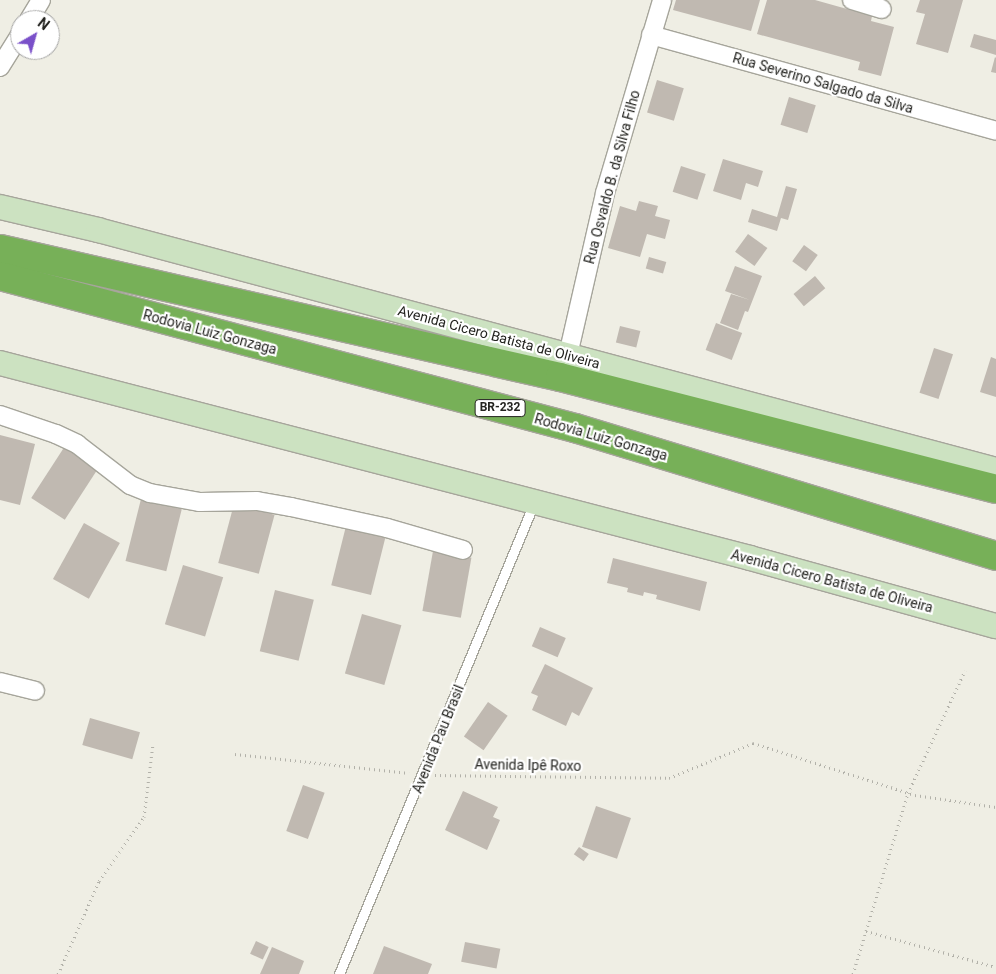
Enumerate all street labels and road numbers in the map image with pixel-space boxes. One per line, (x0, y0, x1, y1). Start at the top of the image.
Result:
street label: Rua Severino Salgado da Silva (731, 49, 915, 117)
street label: Rua Osvaldo B. da Silva Filho (581, 88, 643, 266)
street label: Avenida Cicero Batista de Oliveira (396, 302, 602, 372)
street label: Rodovia Luiz Gonzaga (141, 306, 279, 358)
road number: BR-232 (474, 398, 526, 418)
street label: Rodovia Luiz Gonzaga (532, 410, 670, 464)
street label: Avenida Cicero Batista de Oliveira (729, 546, 935, 616)
street label: Avenida Pau Brasil (409, 682, 467, 796)
street label: Avenida Ipê Roxo (474, 756, 582, 774)

